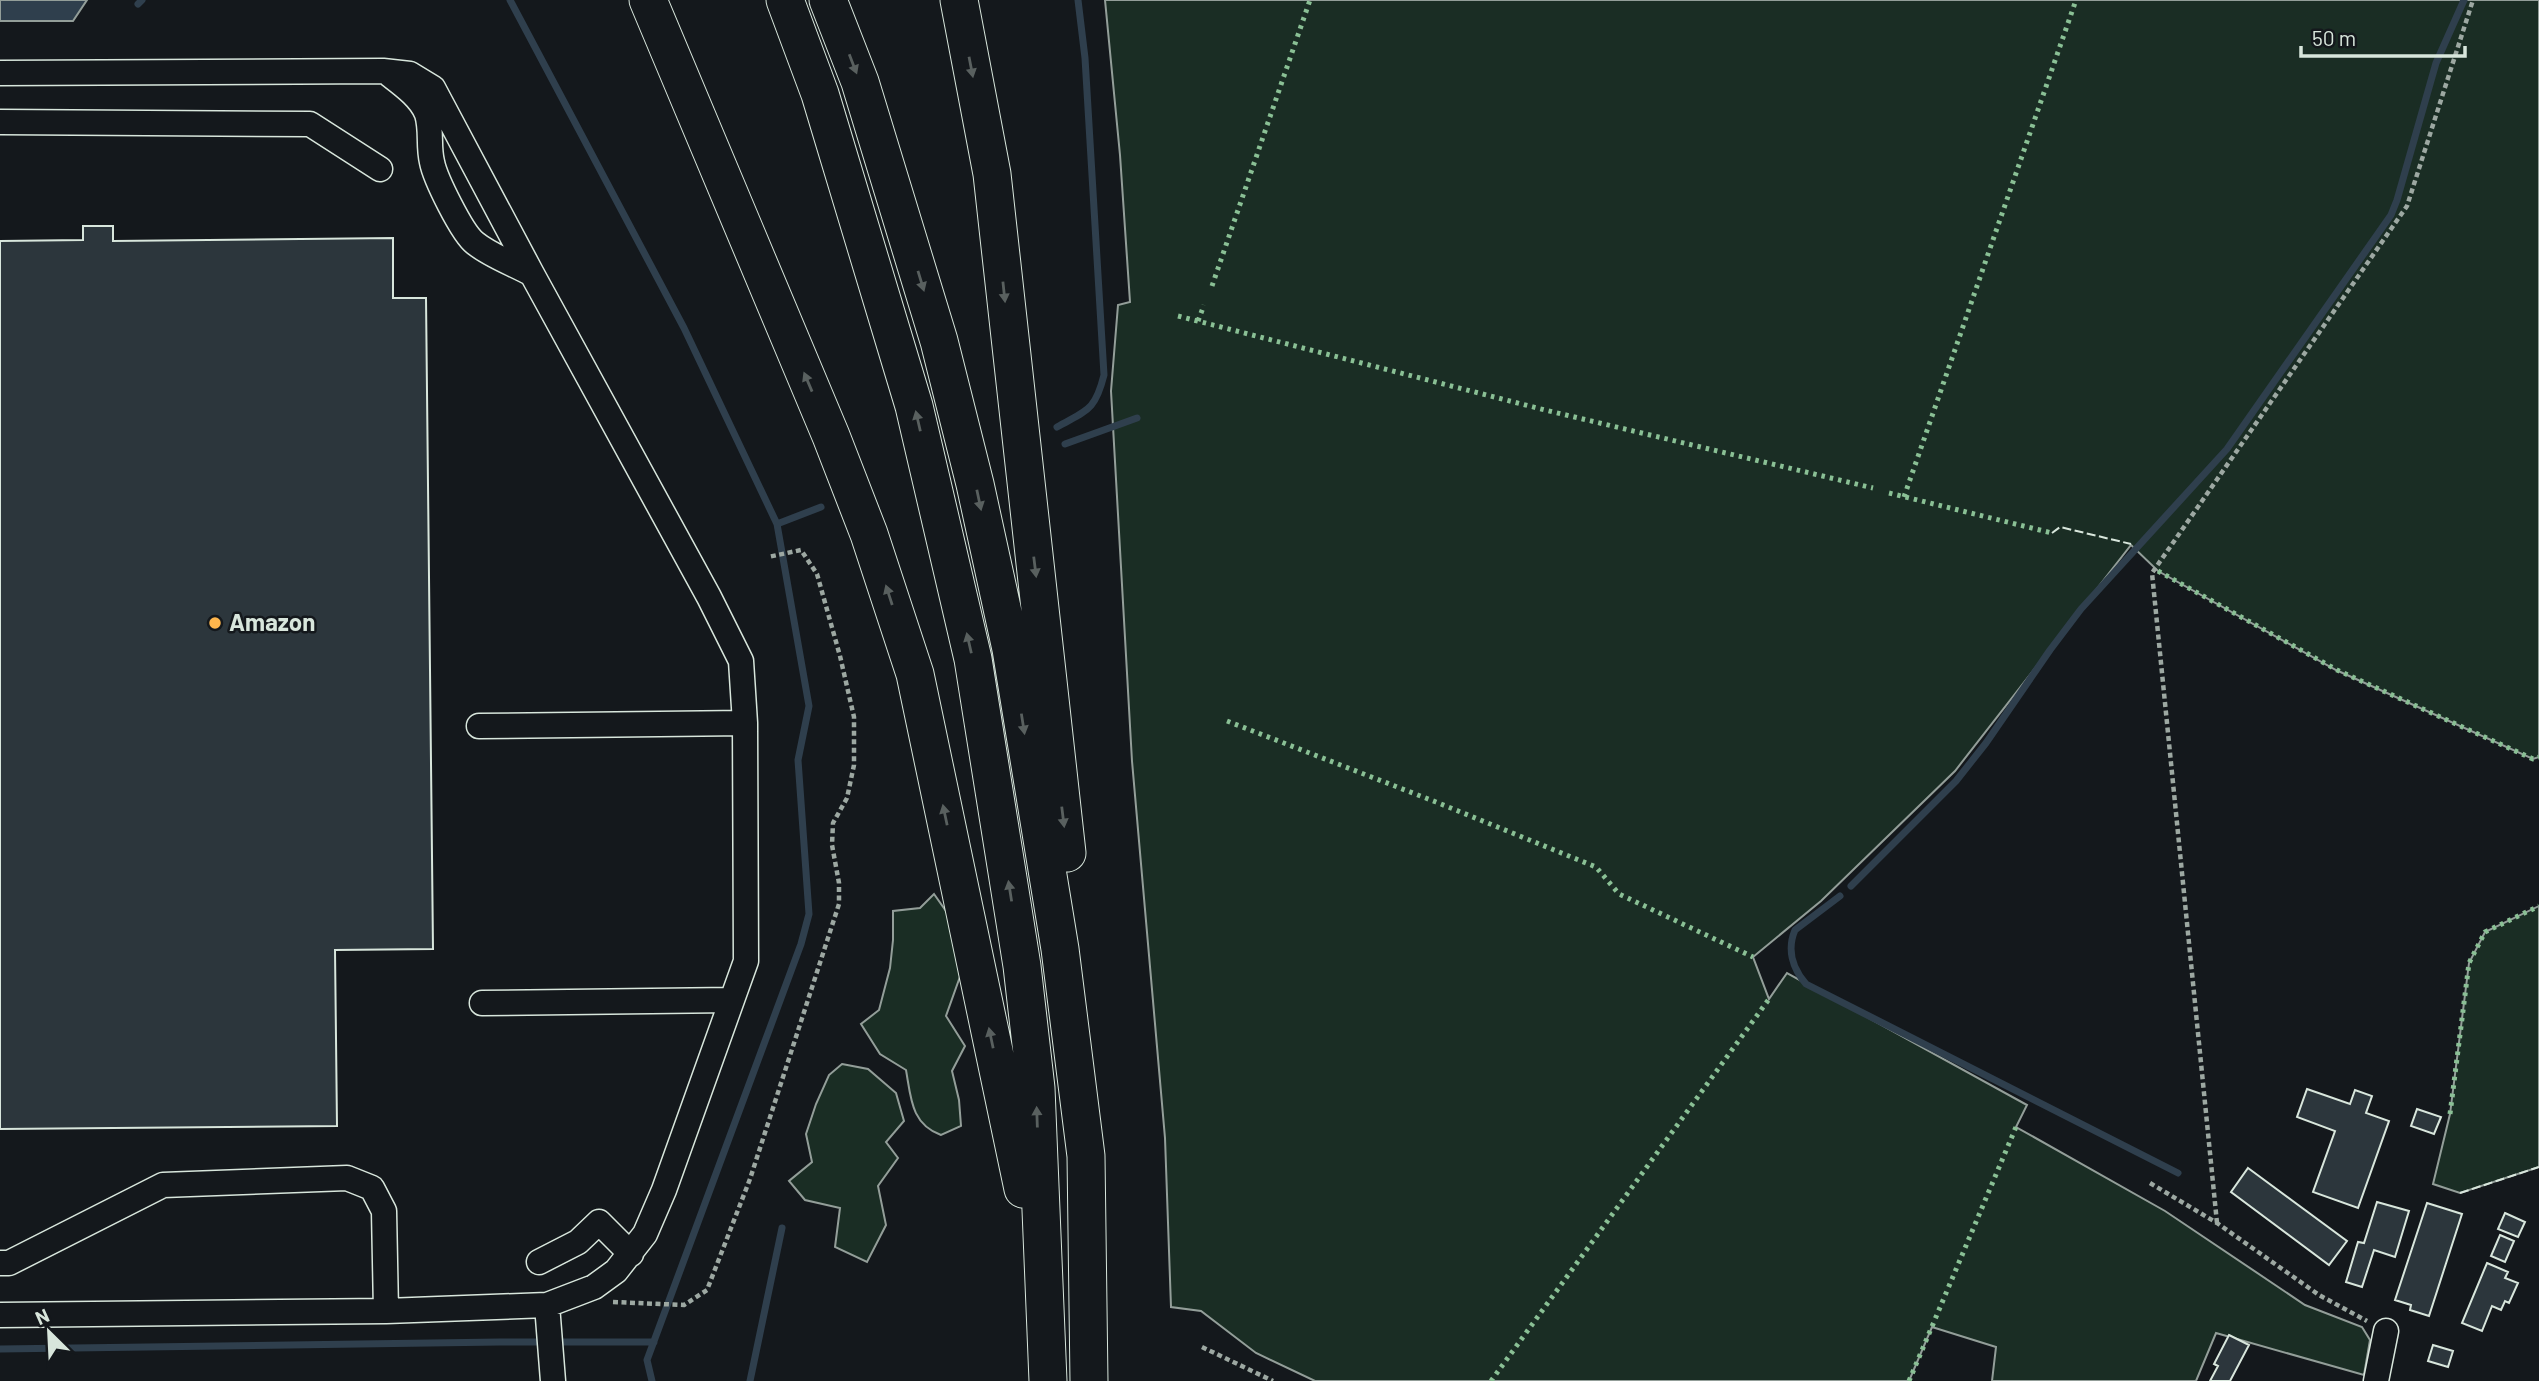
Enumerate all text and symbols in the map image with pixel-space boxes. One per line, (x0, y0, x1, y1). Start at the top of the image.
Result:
scale bar (2301, 14, 2466, 58)
text: 50 m (2312, 25, 2356, 50)
one-way arrow (847, 53, 858, 74)
one-way arrow (966, 56, 977, 78)
one-way arrow (916, 270, 926, 291)
one-way arrow (999, 281, 1010, 303)
one-way arrow (802, 372, 813, 393)
one-way arrow (912, 410, 923, 432)
one-way arrow (973, 489, 984, 511)
one-way arrow (1029, 556, 1040, 578)
one-way arrow (883, 584, 894, 605)
place label: Amazon (229, 607, 315, 636)
marker: Amazon (207, 615, 223, 631)
one-way arrow (964, 632, 975, 654)
one-way arrow (1018, 713, 1029, 735)
one-way arrow (939, 804, 950, 826)
one-way arrow (1058, 806, 1069, 828)
one-way arrow (1004, 880, 1015, 902)
one-way arrow (986, 1027, 997, 1049)
one-way arrow (1032, 1106, 1043, 1128)
north arrow (14, 1297, 84, 1367)
text: N (31, 1303, 52, 1329)

